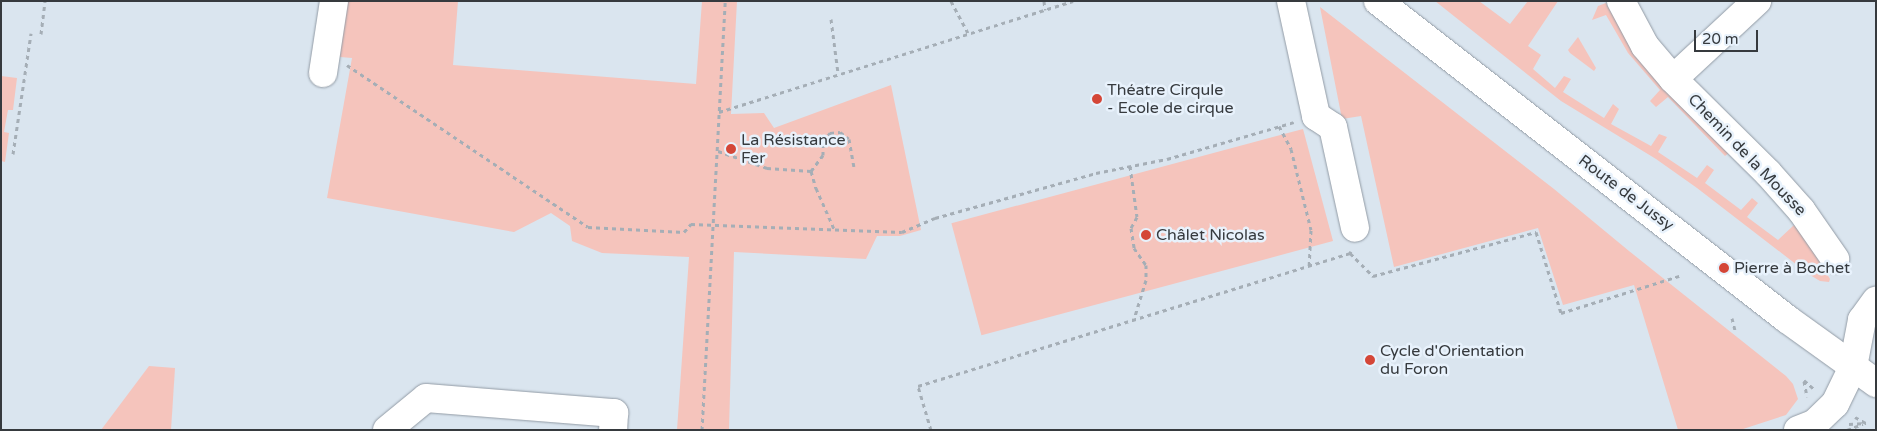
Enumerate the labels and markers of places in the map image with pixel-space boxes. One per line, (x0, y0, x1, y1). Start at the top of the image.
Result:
place label: Théatre Cirqule - Ecole de cirque (1107, 80, 1234, 118)
marker: Théatre Cirqule - Ecole de cirque (1091, 93, 1103, 105)
place label: La Résistance Fer (741, 130, 845, 168)
marker: La Résistance Fer (725, 143, 737, 155)
place label: Châlet Nicolas (1156, 225, 1265, 245)
marker: Châlet Nicolas (1140, 229, 1152, 241)
place label: Pierre à Bochet (1734, 258, 1850, 278)
marker: Pierre à Bochet (1718, 262, 1730, 274)
place label: Cycle d'Orientation du Foron (1380, 341, 1524, 379)
marker: Cycle d'Orientation du Foron (1364, 354, 1376, 366)

